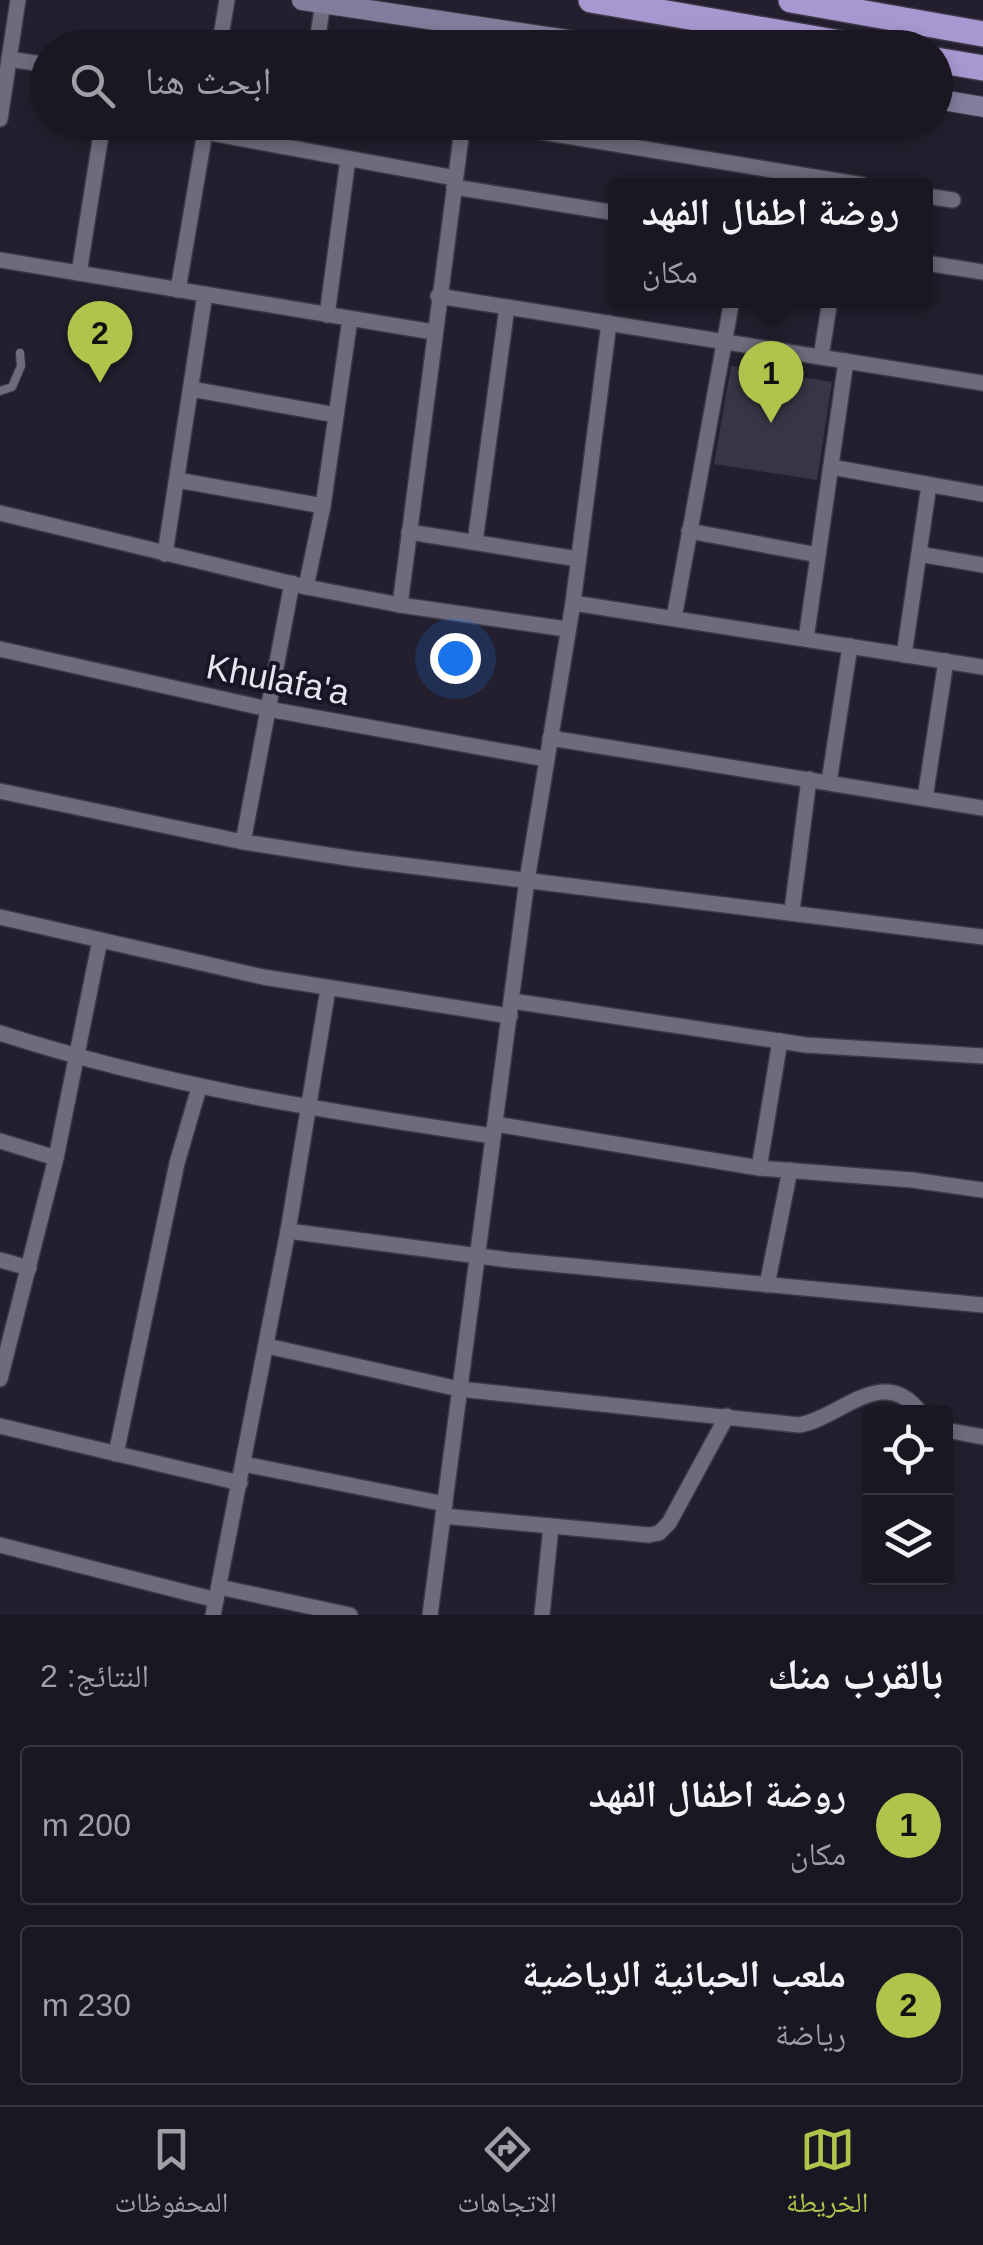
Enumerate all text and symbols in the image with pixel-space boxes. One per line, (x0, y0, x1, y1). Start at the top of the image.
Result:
search box (30, 30, 953, 140)
icon: search (65, 58, 120, 113)
text: ابحث هنا (145, 60, 271, 102)
popup (608, 178, 933, 308)
text: روضة اطفال الفهد (642, 191, 899, 233)
text: مكان (642, 254, 698, 290)
pin: 2 (68, 300, 132, 383)
pin: 1 (738, 340, 804, 423)
your location (430, 633, 481, 684)
street label: Khulafa'a (203, 646, 353, 712)
map controls (863, 1405, 953, 1585)
button: locate (863, 1405, 953, 1495)
button: layers (863, 1495, 953, 1585)
text: بالقرب منك (767, 1651, 943, 1698)
text: النتائج: 2 (40, 1658, 149, 1694)
text: روضة اطفال الفهد (589, 1773, 846, 1815)
text: 200 m (42, 1807, 131, 1843)
text: 1 (900, 1807, 917, 1843)
text: مكان (790, 1836, 846, 1872)
text: ملعب الحبانية الرياضية (522, 1953, 846, 1995)
text: 230 m (42, 1987, 131, 2023)
text: 2 (900, 1987, 917, 2023)
text: رياضة (775, 2016, 846, 2052)
tab: المحفوظات (115, 2122, 228, 2230)
tab: الاتجاهات (458, 2122, 557, 2230)
tab: الخريطة (786, 2122, 868, 2230)

